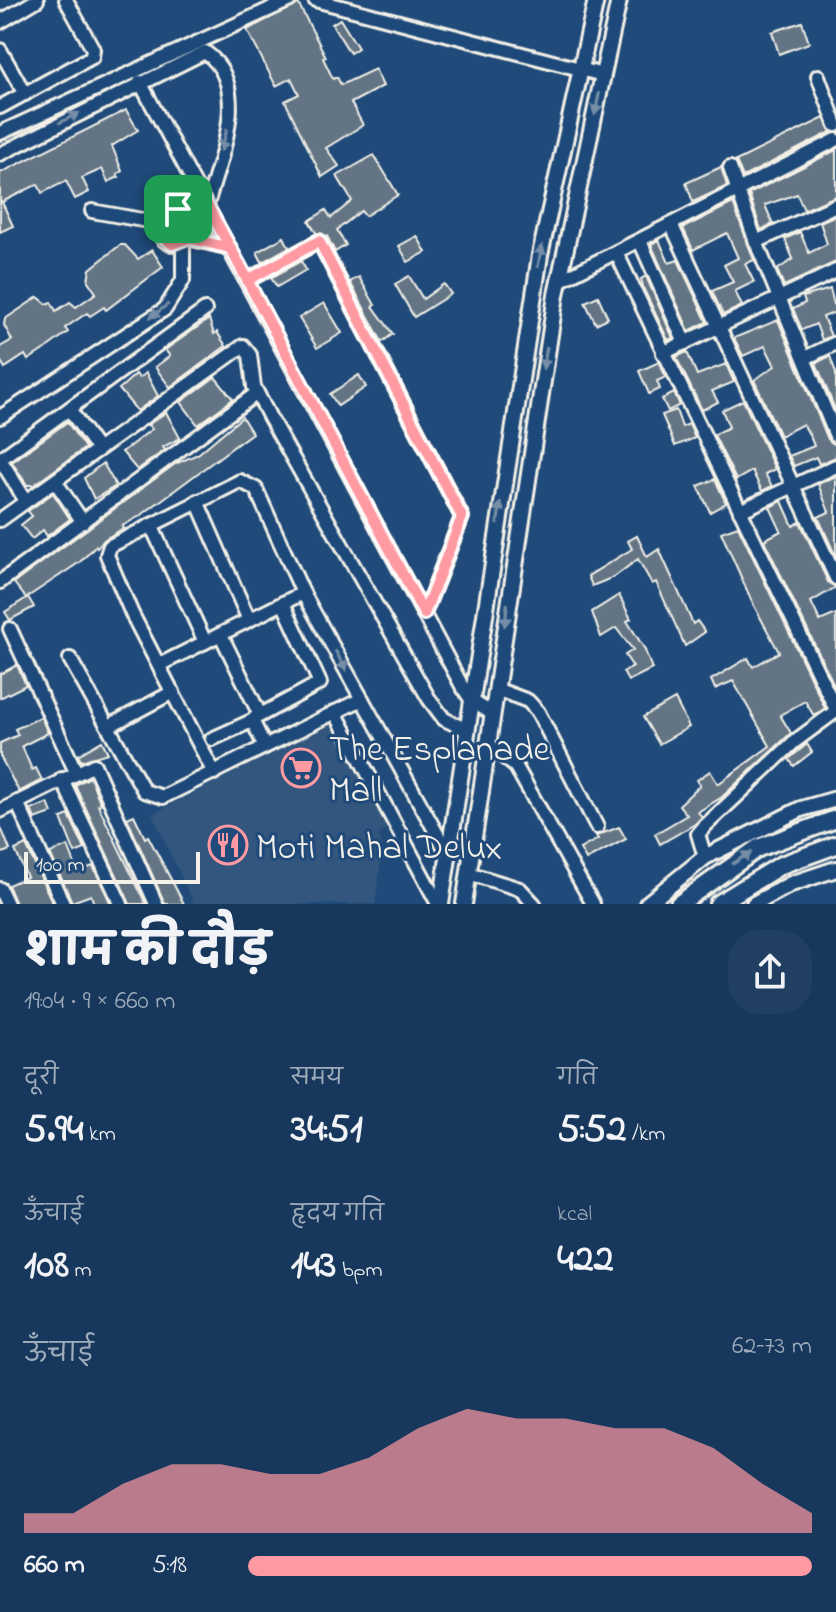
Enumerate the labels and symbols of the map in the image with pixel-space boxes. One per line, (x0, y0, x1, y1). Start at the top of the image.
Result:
one-way arrow (590, 91, 603, 116)
one-way arrow (58, 112, 81, 125)
one-way arrow (217, 128, 229, 153)
pin (144, 175, 212, 243)
one-way arrow (534, 243, 546, 268)
one-way arrow (149, 302, 169, 318)
one-way arrow (538, 346, 550, 371)
one-way arrow (493, 500, 506, 525)
one-way arrow (499, 603, 512, 628)
one-way arrow (334, 650, 348, 672)
place label: The Esplanade Mall (329, 725, 550, 819)
supermarket icon: The Esplanade Mall (280, 747, 322, 789)
place label: Moti Mahal Delux (256, 823, 502, 876)
restaurant icon: Moti Mahal Delux (207, 824, 249, 866)
scale bar (24, 848, 200, 884)
one-way arrow (731, 851, 753, 865)

